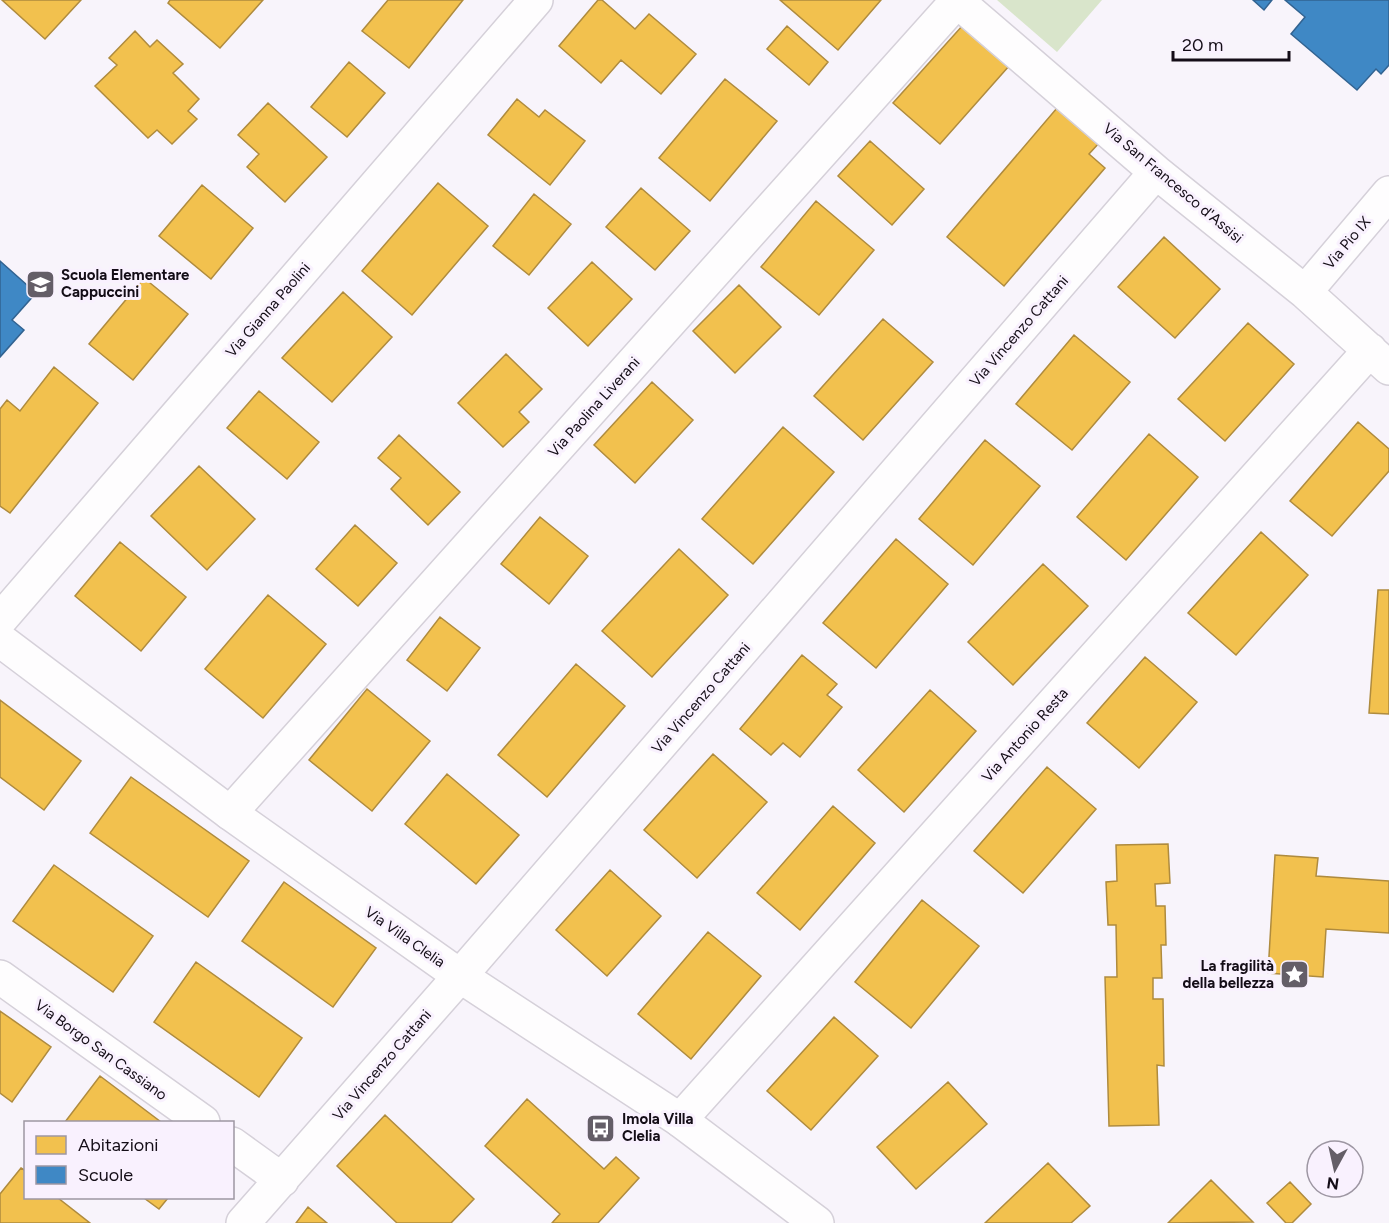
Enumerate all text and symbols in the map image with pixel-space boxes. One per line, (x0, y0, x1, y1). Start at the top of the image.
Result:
scale bar (1173, 24, 1288, 62)
text: 20 m (1182, 34, 1223, 56)
street label: Via San Francesco d'Assisi (1099, 119, 1247, 247)
street label: Via Pio IX (1320, 212, 1375, 273)
street label: Via Gianna Paolini (222, 259, 314, 361)
place label: Scuola Elementare Cappuccini (61, 266, 190, 301)
school or university icon: Scuola Elementare Cappuccini (24, 268, 56, 300)
street label: Via Vincenzo Cattani (966, 272, 1072, 390)
street label: Via Paolina Liverani (544, 353, 644, 461)
street label: Via Vincenzo Cattani (648, 639, 754, 757)
street label: Via Antonio Resta (978, 684, 1072, 786)
street label: Via Villa Clelia (361, 903, 449, 971)
place label: La fragilità della bellezza (1183, 957, 1274, 992)
place icon: La fragilità della bellezza (1279, 959, 1311, 991)
street label: Via Borgo San Cassiano (31, 996, 171, 1104)
street label: Via Vincenzo Cattani (329, 1006, 435, 1124)
place label: Imola Villa Clelia (622, 1110, 694, 1145)
bus stop icon: Imola Villa Clelia (585, 1112, 617, 1144)
legend (24, 1121, 234, 1199)
text: Abitazioni (78, 1134, 159, 1156)
north arrow (1305, 1139, 1365, 1199)
text: Scuole (78, 1164, 133, 1186)
text: N (1326, 1173, 1340, 1194)

